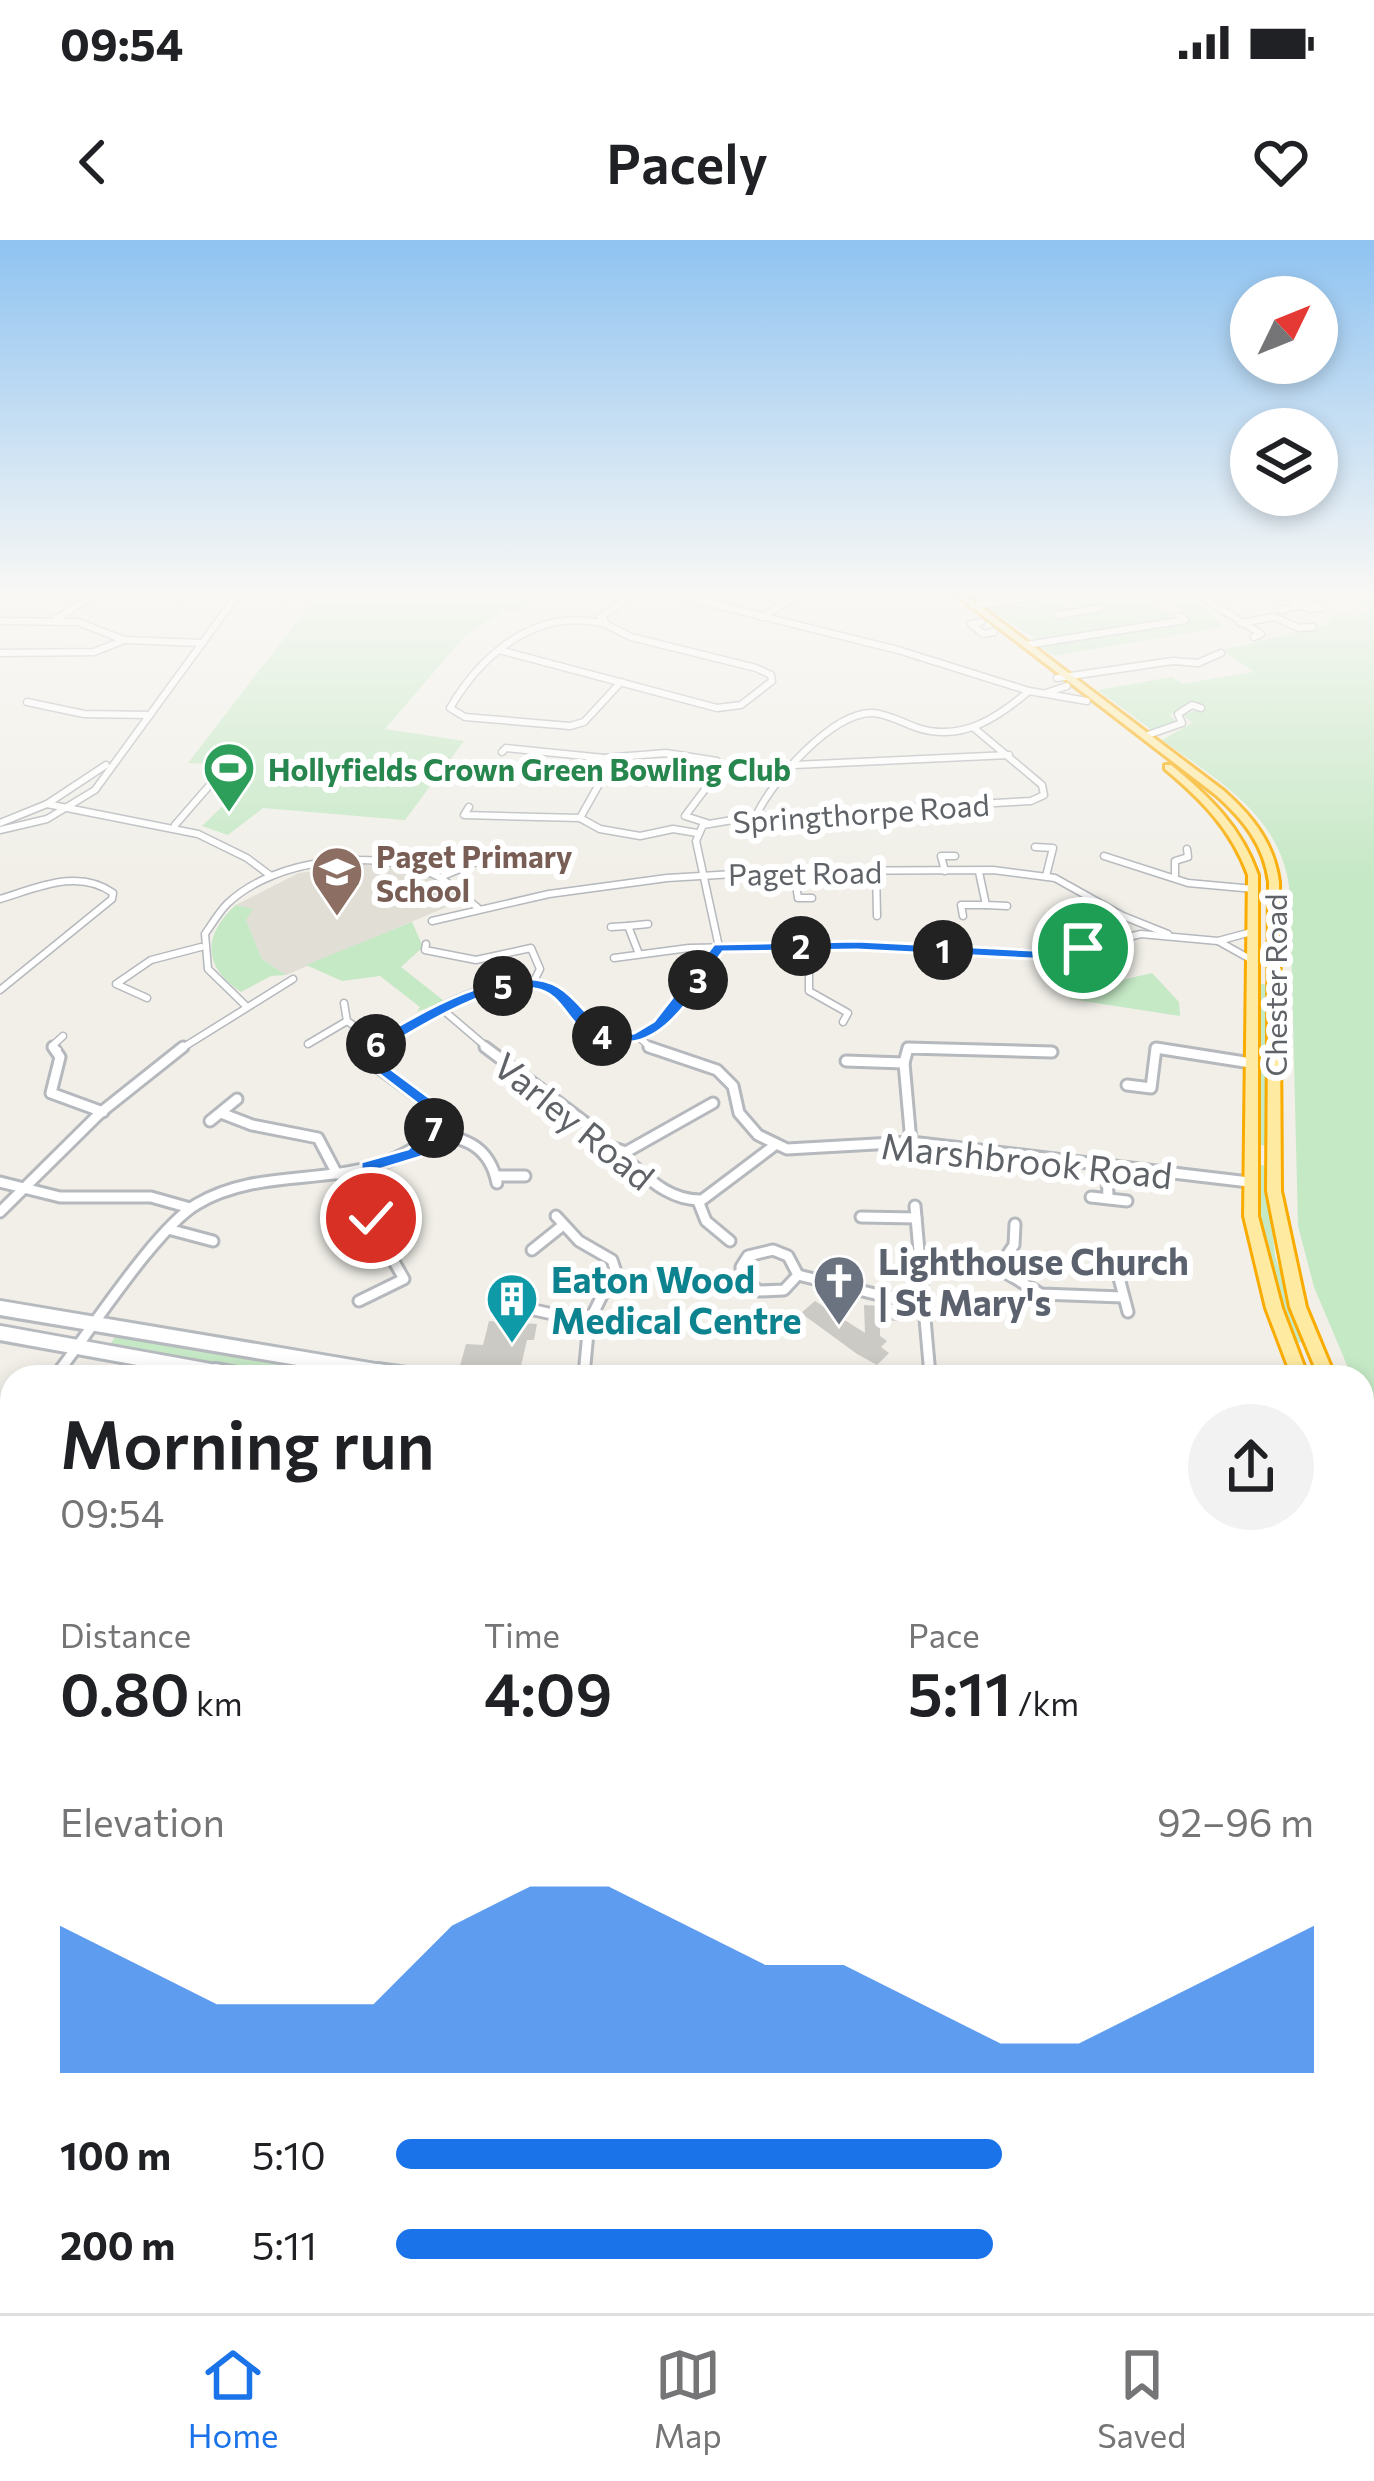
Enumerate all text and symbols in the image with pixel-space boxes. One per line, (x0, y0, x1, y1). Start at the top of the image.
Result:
text: 09:54 (60, 15, 183, 70)
icon: back (60, 129, 126, 195)
text: Pacely (606, 129, 768, 195)
icon: heart (1248, 129, 1314, 195)
north arrow (1230, 276, 1338, 384)
map controls (1230, 276, 1338, 516)
button: layers (1230, 408, 1338, 516)
sports icon: Hollyfields Crown Green Bowling Club (201, 740, 257, 814)
place label: Hollyfields Crown Green Bowling Club (268, 750, 791, 787)
street label: Springthorpe Road (731, 785, 991, 839)
place label: Paget Primary School (376, 837, 573, 908)
school or university icon: Paget Primary School (309, 844, 365, 918)
street label: Paget Road (728, 852, 882, 892)
street label: Chester Road (1256, 894, 1293, 1076)
pin (1032, 897, 1134, 999)
icon: arrive (1050, 915, 1116, 981)
pin: 2 (771, 916, 831, 976)
pin: 1 (913, 920, 973, 980)
text: 2 (792, 925, 810, 966)
text: 1 (936, 929, 950, 970)
pin: 3 (668, 950, 728, 1010)
pin: 5 (473, 956, 533, 1016)
text: 3 (688, 959, 708, 1000)
text: 5 (493, 965, 513, 1006)
pin: 4 (572, 1006, 632, 1066)
pin: 6 (346, 1014, 406, 1074)
text: 4 (592, 1015, 612, 1056)
text: 6 (366, 1023, 386, 1064)
street label: Varley Road (486, 1042, 664, 1198)
pin: 7 (404, 1098, 464, 1158)
text: 7 (425, 1107, 443, 1148)
street label: Marshbrook Road (879, 1122, 1175, 1196)
pin (320, 1167, 422, 1269)
icon: check (338, 1185, 404, 1251)
place label: Lighthouse Church | St Mary's (878, 1238, 1189, 1323)
church icon: Lighthouse Church | St Mary's (811, 1253, 867, 1327)
place label: Eaton Wood Medical Centre (551, 1256, 802, 1341)
building icon: Eaton Wood Medical Centre (484, 1271, 540, 1345)
text: Morning run (60, 1402, 435, 1483)
button: share (1188, 1404, 1314, 1530)
text: 09:54 (60, 1488, 164, 1536)
text: Distance (60, 1614, 191, 1655)
text: Time (484, 1614, 560, 1655)
text: Pace (908, 1614, 980, 1655)
text: 0.80 (60, 1655, 190, 1728)
text: 4:09 (484, 1655, 612, 1728)
text: 5:11 (908, 1655, 1011, 1728)
text: km (190, 1682, 243, 1723)
text: /km (1011, 1682, 1079, 1723)
text: Elevation (60, 1797, 225, 1845)
text: 92–96 m (1157, 1797, 1314, 1845)
text: 100 m (60, 2130, 171, 2178)
text: 5:10 (252, 2130, 326, 2178)
text: 200 m (60, 2220, 175, 2268)
text: 5:11 (252, 2220, 317, 2268)
tab: Home (188, 2342, 278, 2455)
tab: Map (654, 2342, 722, 2455)
tab: Saved (1097, 2342, 1186, 2455)

